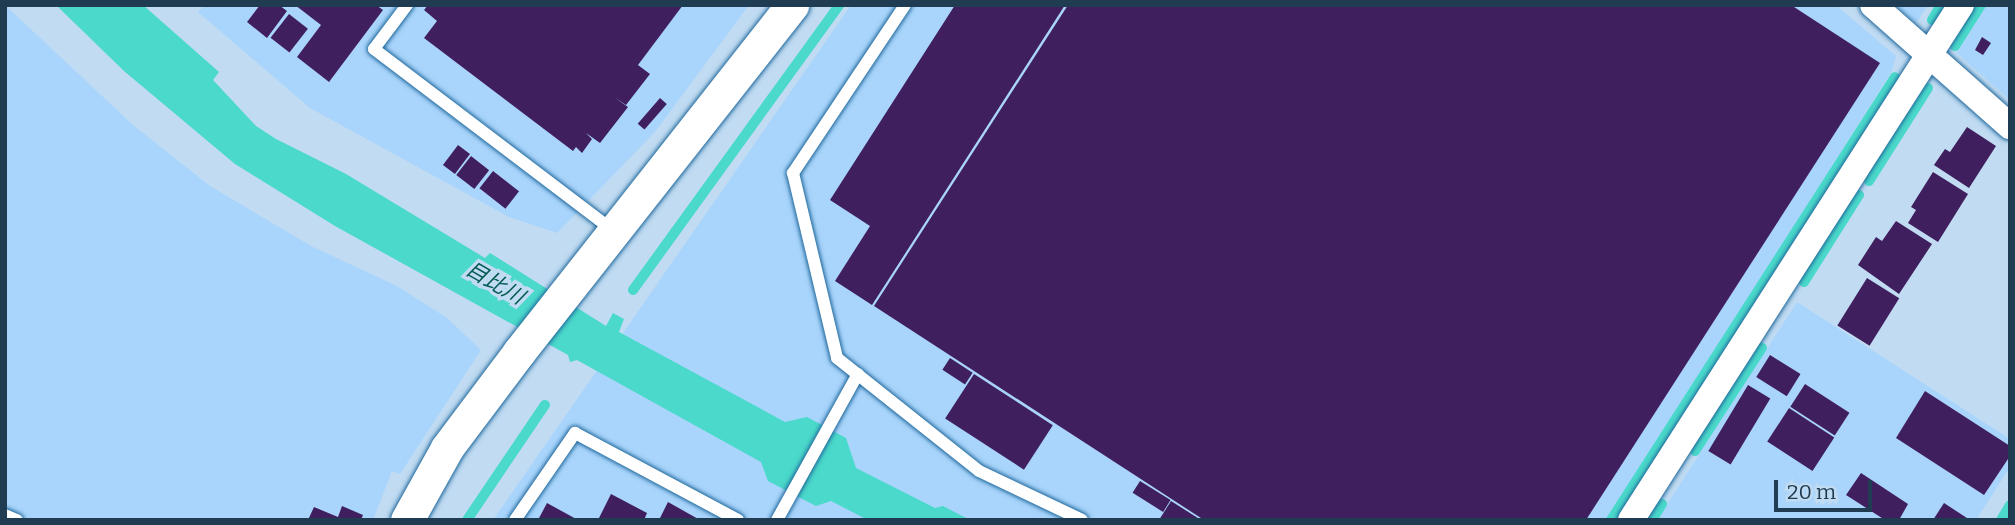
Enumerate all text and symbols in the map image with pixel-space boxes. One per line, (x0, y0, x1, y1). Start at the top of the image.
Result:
water label: 目比川 (461, 256, 529, 310)
scale bar (1777, 466, 1875, 510)
text: 20 m (1787, 479, 1836, 505)

